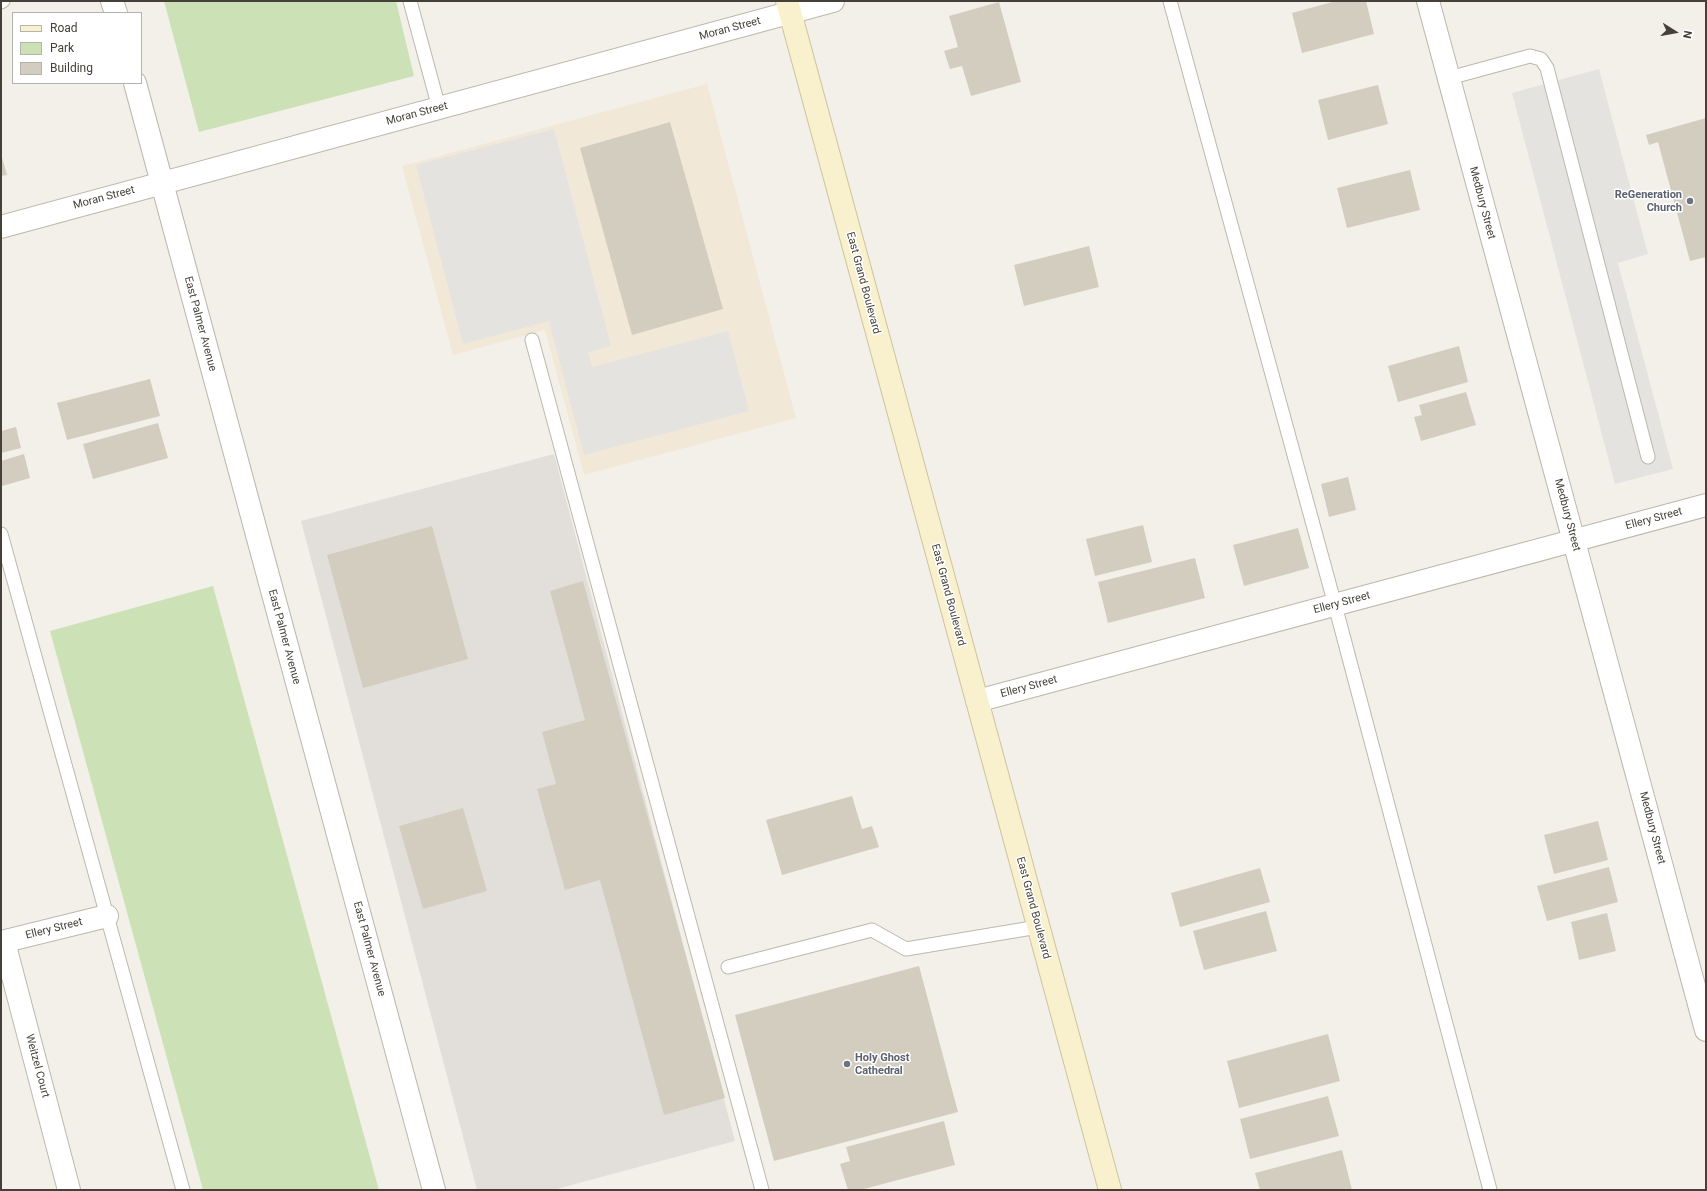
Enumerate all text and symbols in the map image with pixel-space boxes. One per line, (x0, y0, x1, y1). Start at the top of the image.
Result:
legend (12, 12, 142, 84)
north arrow (1655, 12, 1695, 52)
street label: Moran Street (698, 14, 762, 44)
text: Road (50, 21, 78, 35)
text: N (1680, 29, 1694, 39)
text: Park (50, 41, 74, 55)
text: Building (50, 61, 93, 75)
street label: Moran Street (385, 99, 449, 129)
street label: Medbury Street (1466, 165, 1498, 241)
street label: Moran Street (72, 183, 136, 213)
place label: ReGeneration Church (1615, 188, 1682, 214)
marker: ReGeneration Church (1685, 196, 1695, 206)
street label: East Grand Boulevard (843, 231, 883, 335)
street label: East Palmer Avenue (181, 275, 219, 373)
street label: Medbury Street (1551, 477, 1583, 553)
street label: Ellery Street (1624, 505, 1684, 533)
street label: East Grand Boulevard (928, 543, 968, 647)
street label: East Palmer Avenue (265, 588, 303, 686)
street label: Ellery Street (1312, 589, 1372, 617)
street label: Ellery Street (999, 673, 1059, 701)
street label: Medbury Street (1636, 790, 1668, 866)
street label: East Grand Boulevard (1013, 856, 1053, 960)
street label: East Palmer Avenue (350, 900, 388, 998)
street label: Ellery Street (24, 916, 84, 942)
street label: Weitzel Court (22, 1033, 52, 1099)
place label: Holy Ghost Cathedral (855, 1051, 909, 1077)
marker: Holy Ghost Cathedral (842, 1059, 852, 1069)

